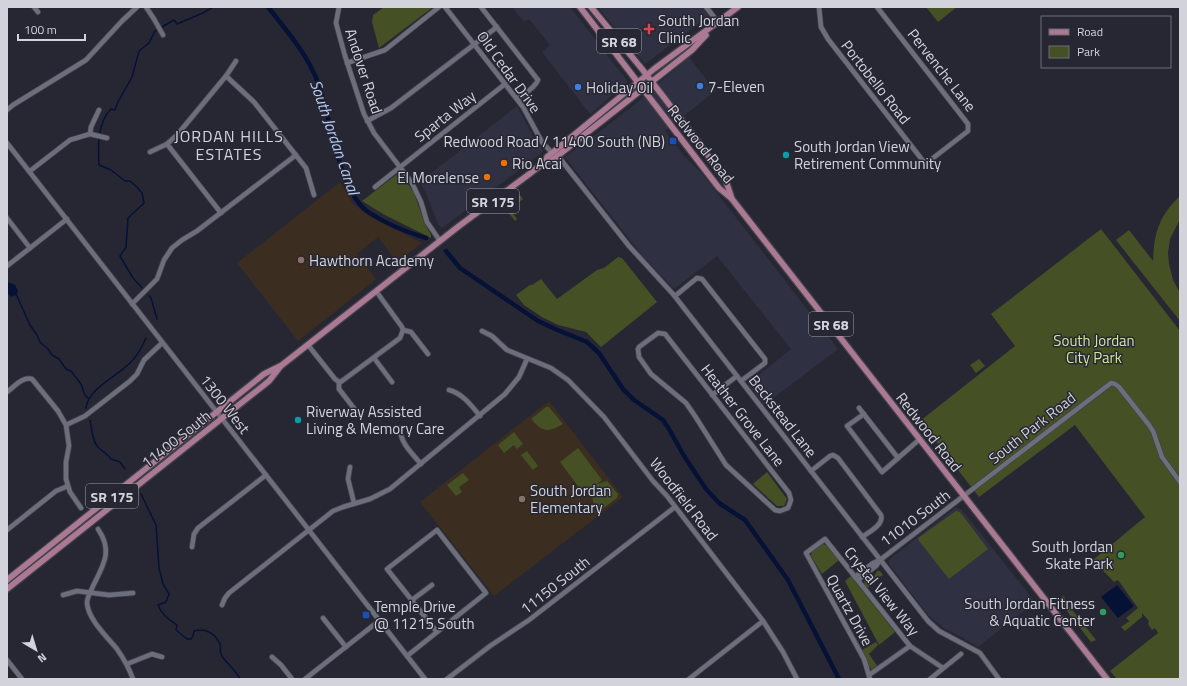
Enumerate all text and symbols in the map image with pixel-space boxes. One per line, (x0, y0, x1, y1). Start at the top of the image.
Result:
place label: South Jordan Clinic (658, 9, 739, 49)
scale bar (18, 16, 85, 42)
legend (1041, 16, 1171, 68)
text: 100 m (24, 20, 57, 39)
text: Road (1077, 22, 1103, 41)
marker: South Jordan Clinic (643, 23, 655, 35)
street label: Pervenche Lane (902, 23, 982, 117)
street label: Andover Road (339, 25, 389, 117)
street label: Old Cedar Drive (471, 26, 547, 118)
road number: SR 68 (597, 29, 641, 53)
street label: Portobello Road (836, 35, 916, 129)
text: Park (1077, 42, 1100, 61)
place label: 7-Eleven (708, 75, 765, 98)
water label: South Jordan Canal (304, 76, 366, 199)
place label: Holiday Oil (586, 76, 653, 99)
marker: 7-Eleven (695, 81, 705, 91)
marker: Holiday Oil (573, 82, 583, 92)
street label: Sparta Way (409, 85, 481, 147)
street label: Redwood Road (662, 100, 740, 188)
district label: JORDAN HILLS ESTATES (174, 124, 284, 166)
place label: Redwood Road / 11400 South (NB) (443, 130, 665, 153)
place label: South Jordan View Retirement Community (794, 135, 941, 175)
marker: Redwood Road / 11400 South (NB) (668, 136, 678, 146)
marker: South Jordan View Retirement Community (781, 150, 791, 160)
place label: Rio Acai (512, 152, 562, 175)
marker: Rio Acai (499, 158, 509, 168)
place label: El Morelense (397, 166, 479, 189)
marker: El Morelense (482, 172, 492, 182)
road number: SR 175 (467, 189, 519, 213)
place label: Hawthorn Academy (309, 249, 434, 272)
marker: Hawthorn Academy (296, 255, 306, 265)
road number: SR 68 (809, 312, 853, 336)
park label: South Jordan City Park (1053, 329, 1135, 369)
street label: Heather Grove Lane (695, 359, 791, 471)
street label: 1300 West (194, 369, 256, 439)
street label: Beckstead Lane (743, 370, 823, 462)
street label: Redwood Road (891, 387, 967, 477)
street label: South Park Road (984, 387, 1080, 469)
place label: Riverway Assisted Living & Memory Care (306, 400, 444, 440)
street label: 11400 South (136, 404, 216, 474)
marker: Riverway Assisted Living & Memory Care (293, 415, 303, 425)
street label: Woodfield Road (644, 453, 724, 545)
place label: South Jordan Elementary (530, 479, 611, 519)
road number: SR 175 (86, 484, 138, 508)
street label: 11010 South (875, 484, 955, 552)
marker: South Jordan Elementary (517, 494, 527, 504)
place label: South Jordan Skate Park (1032, 535, 1113, 575)
street label: Crystal View Way (839, 541, 925, 641)
street label: 11150 South (515, 550, 595, 620)
marker: South Jordan Skate Park (1116, 550, 1126, 560)
street label: Quartz Drive (821, 570, 879, 650)
place label: South Jordan Fitness & Aquatic Center (964, 592, 1095, 632)
place label: Temple Drive @ 11215 South (374, 595, 475, 635)
marker: South Jordan Fitness & Aquatic Center (1098, 607, 1108, 617)
marker: Temple Drive @ 11215 South (361, 610, 371, 620)
north arrow (16, 630, 56, 670)
text: N (34, 649, 50, 667)

